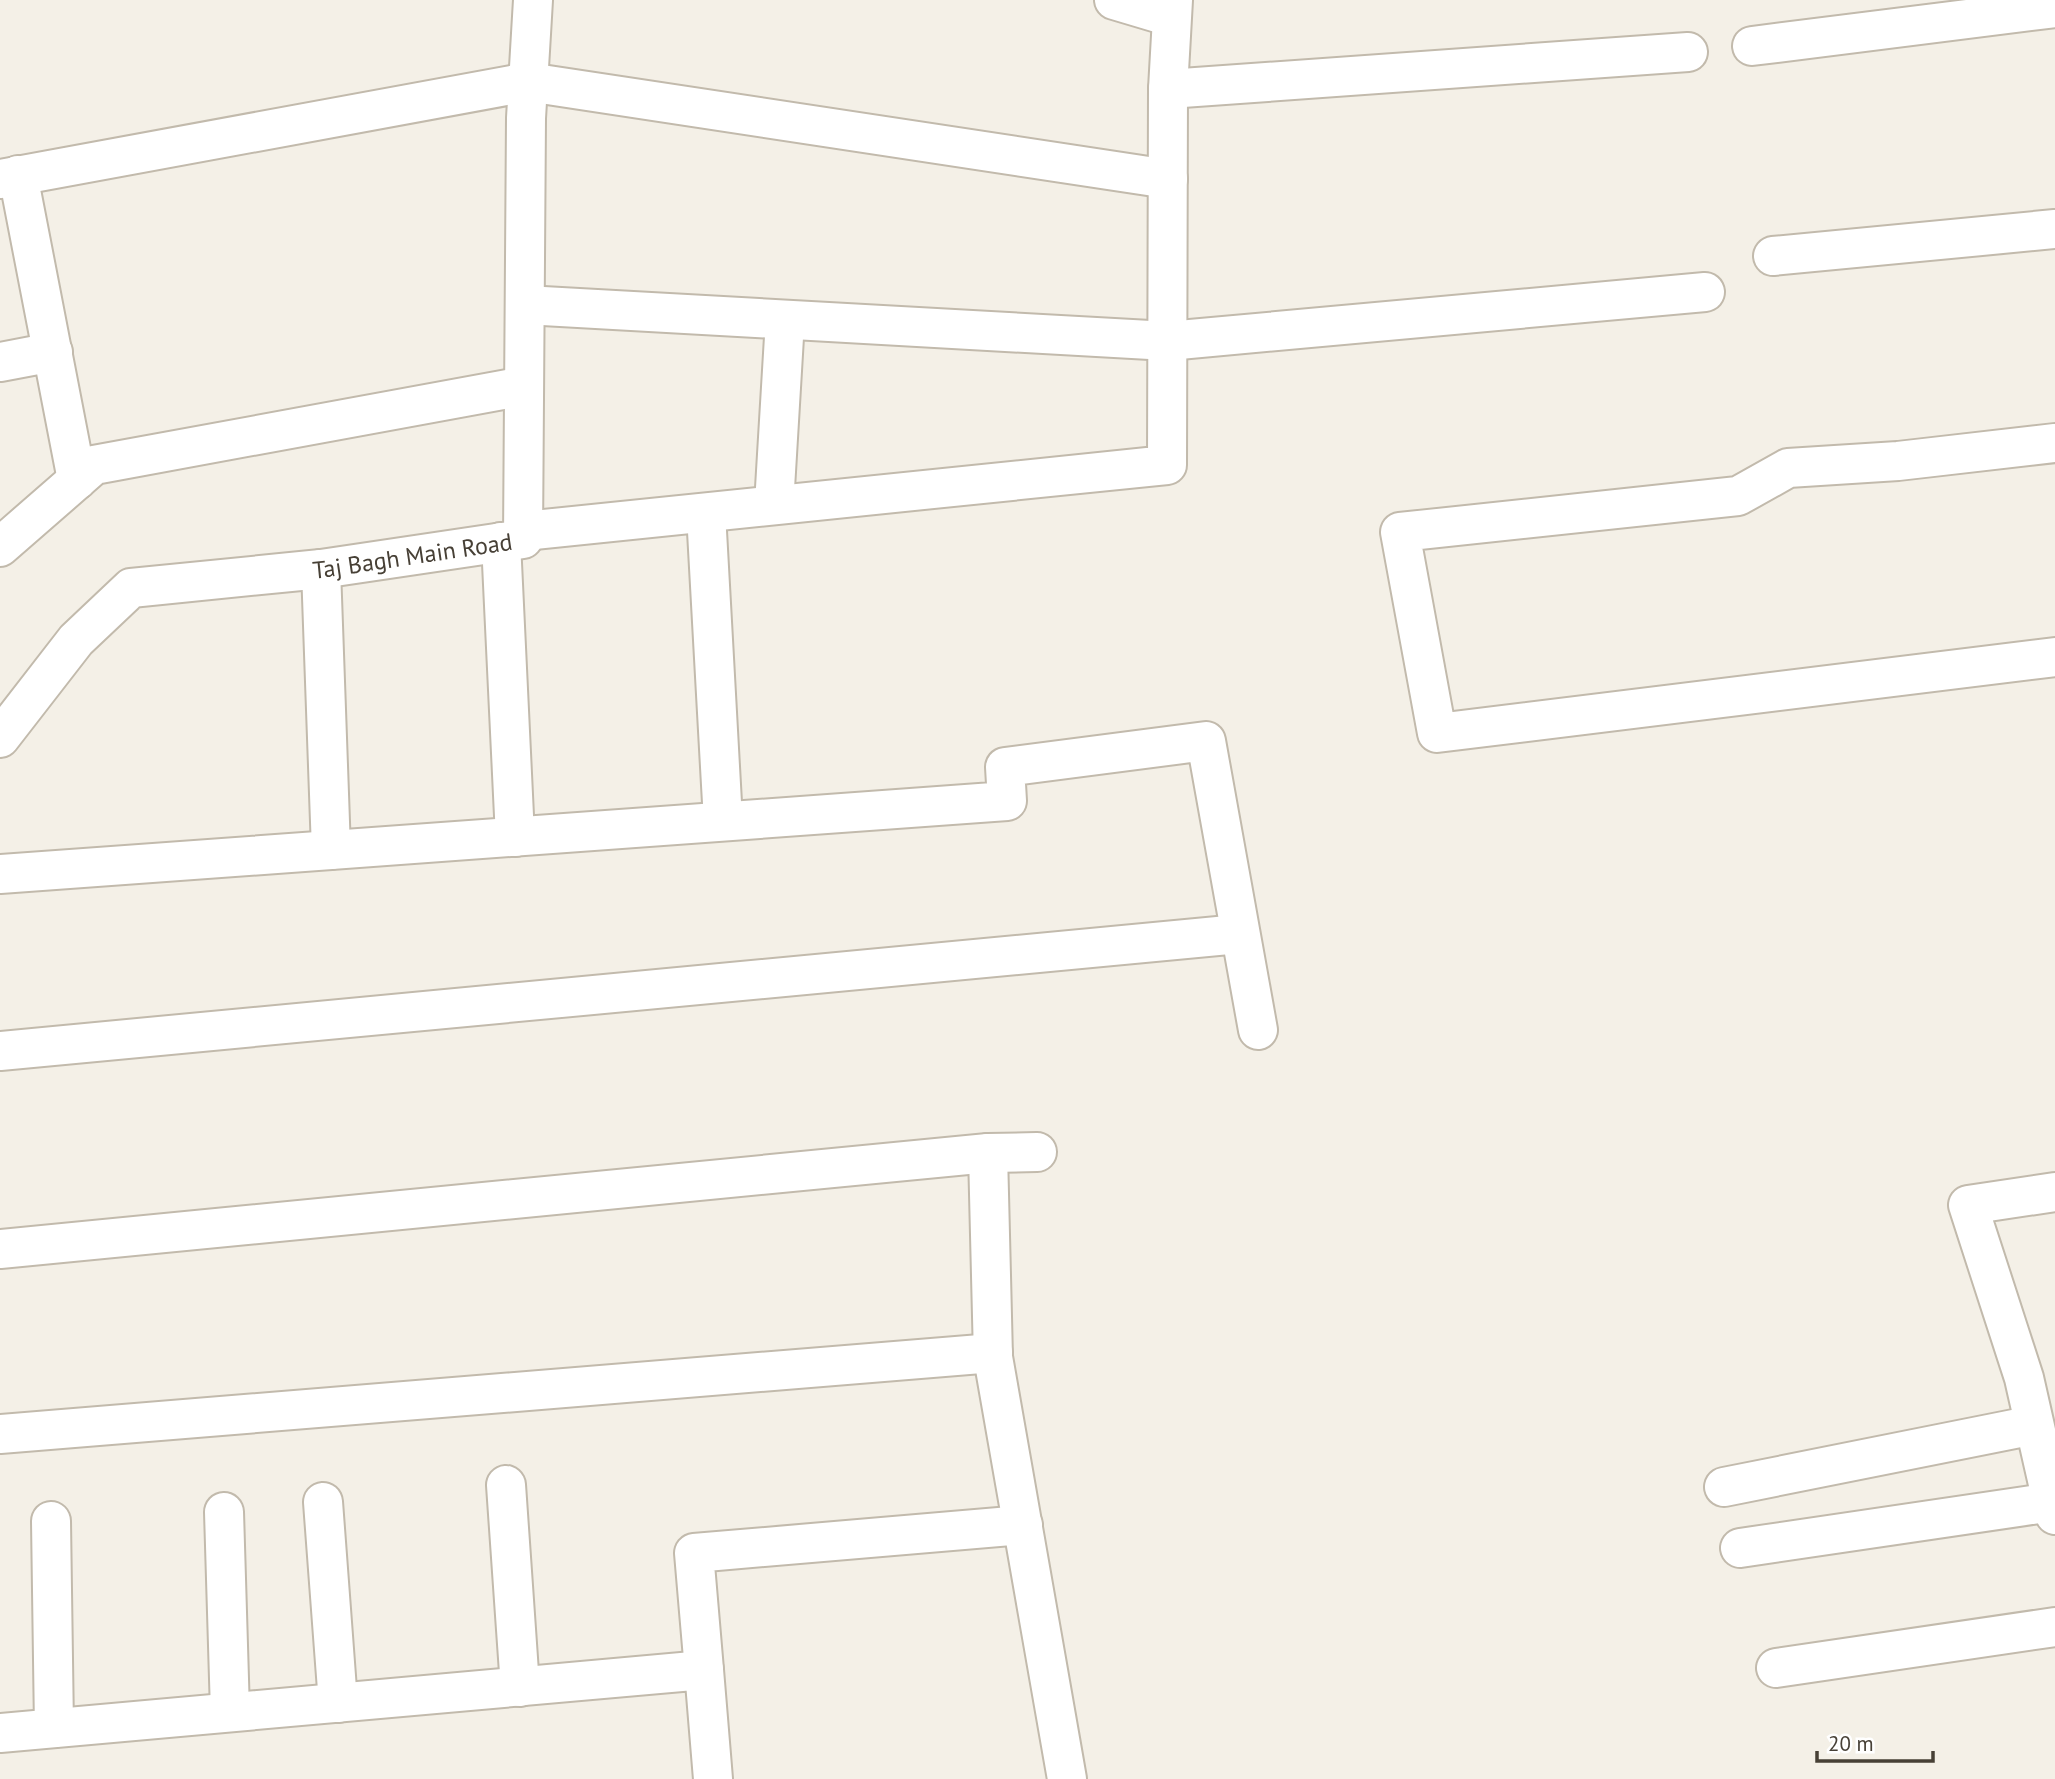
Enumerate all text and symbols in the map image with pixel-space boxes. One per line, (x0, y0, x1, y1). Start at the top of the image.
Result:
street label: Taj Bagh Main Road (311, 525, 514, 585)
scale bar (1817, 1720, 1932, 1764)
text: 20 m (1828, 1730, 1874, 1757)

